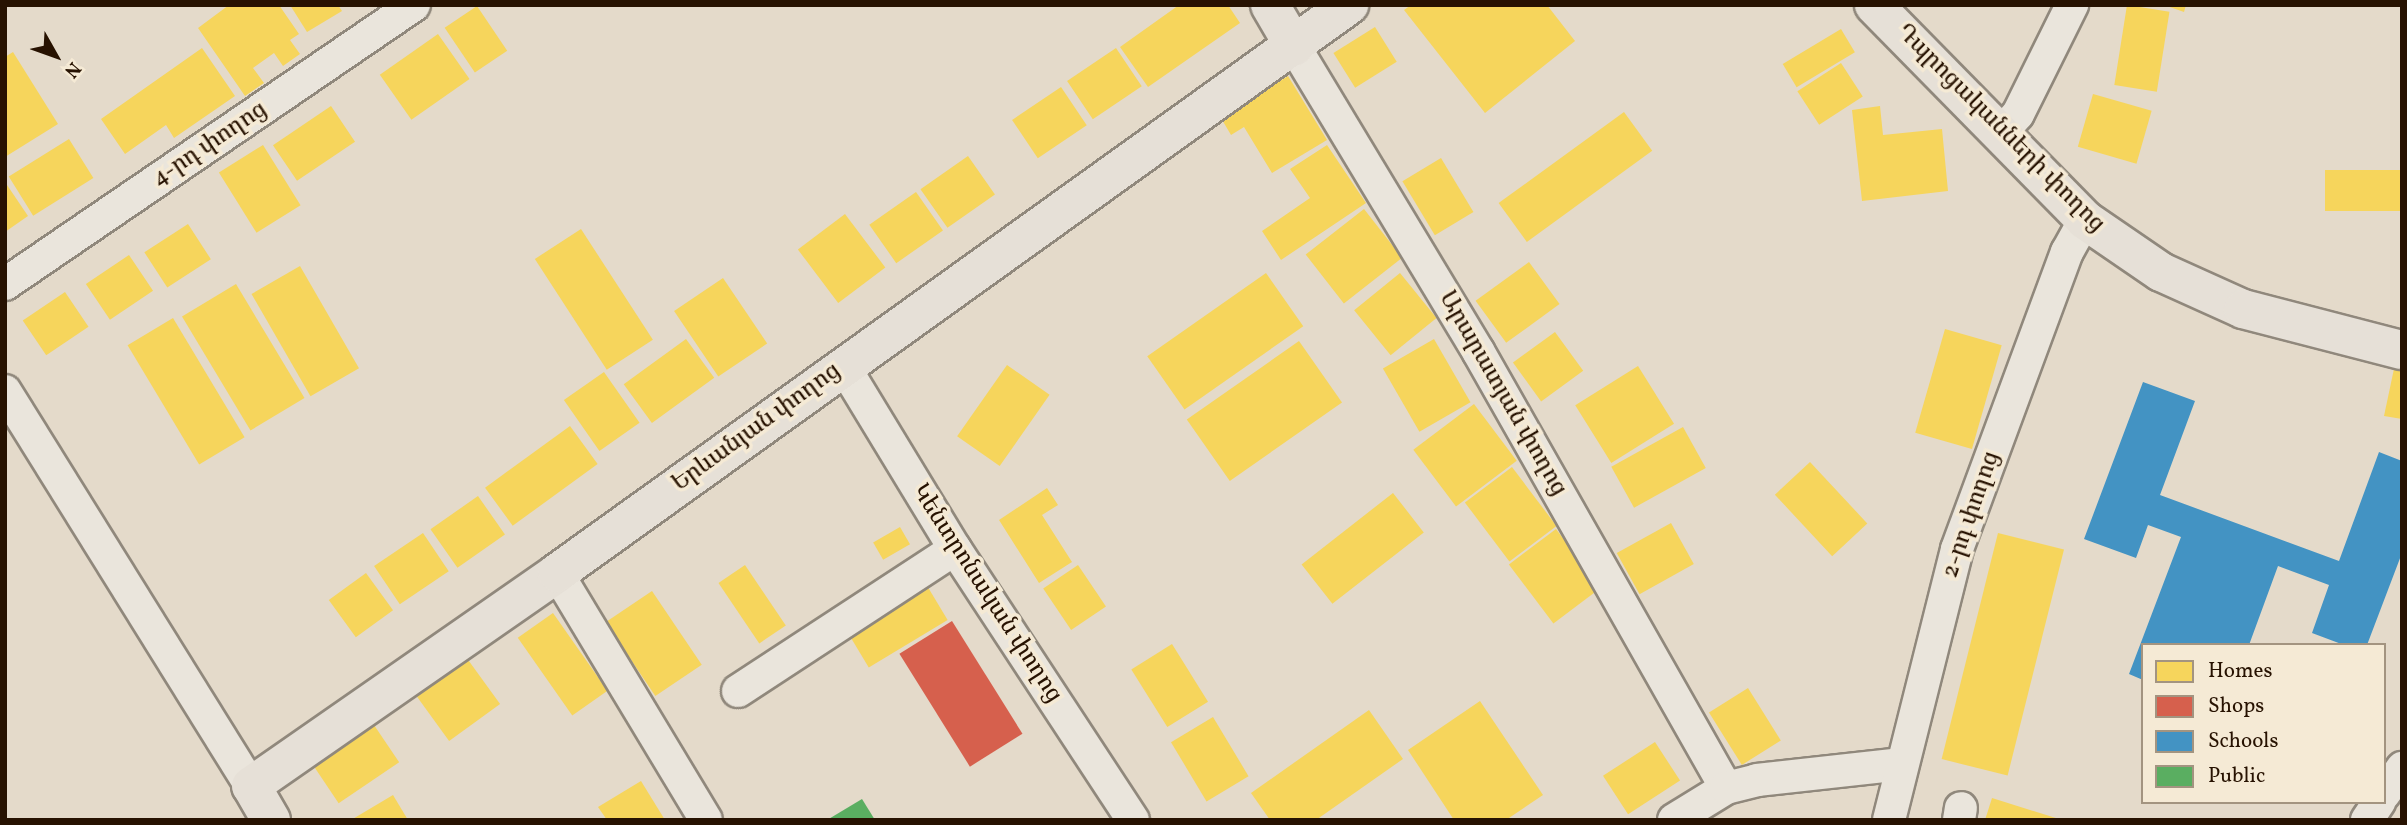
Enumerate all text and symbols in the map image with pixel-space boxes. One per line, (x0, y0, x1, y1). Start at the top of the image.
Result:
street label: Դպրոցականների փողոց (1890, 19, 2110, 239)
north arrow (21, 21, 91, 91)
text: N (58, 56, 86, 83)
street label: 4-րդ փողոց (147, 96, 273, 194)
street label: Արարատյան փողոց (1432, 286, 1572, 502)
street label: Երևանյան փողոց (667, 357, 847, 499)
street label: 2-րդ փողոց (1937, 448, 2007, 582)
street label: Կենտրոնական փողոց (905, 479, 1067, 709)
legend (2141, 643, 2386, 804)
text: Homes (2208, 657, 2273, 686)
text: Shops (2208, 692, 2264, 721)
text: Schools (2208, 727, 2278, 756)
text: Public (2208, 762, 2265, 791)

